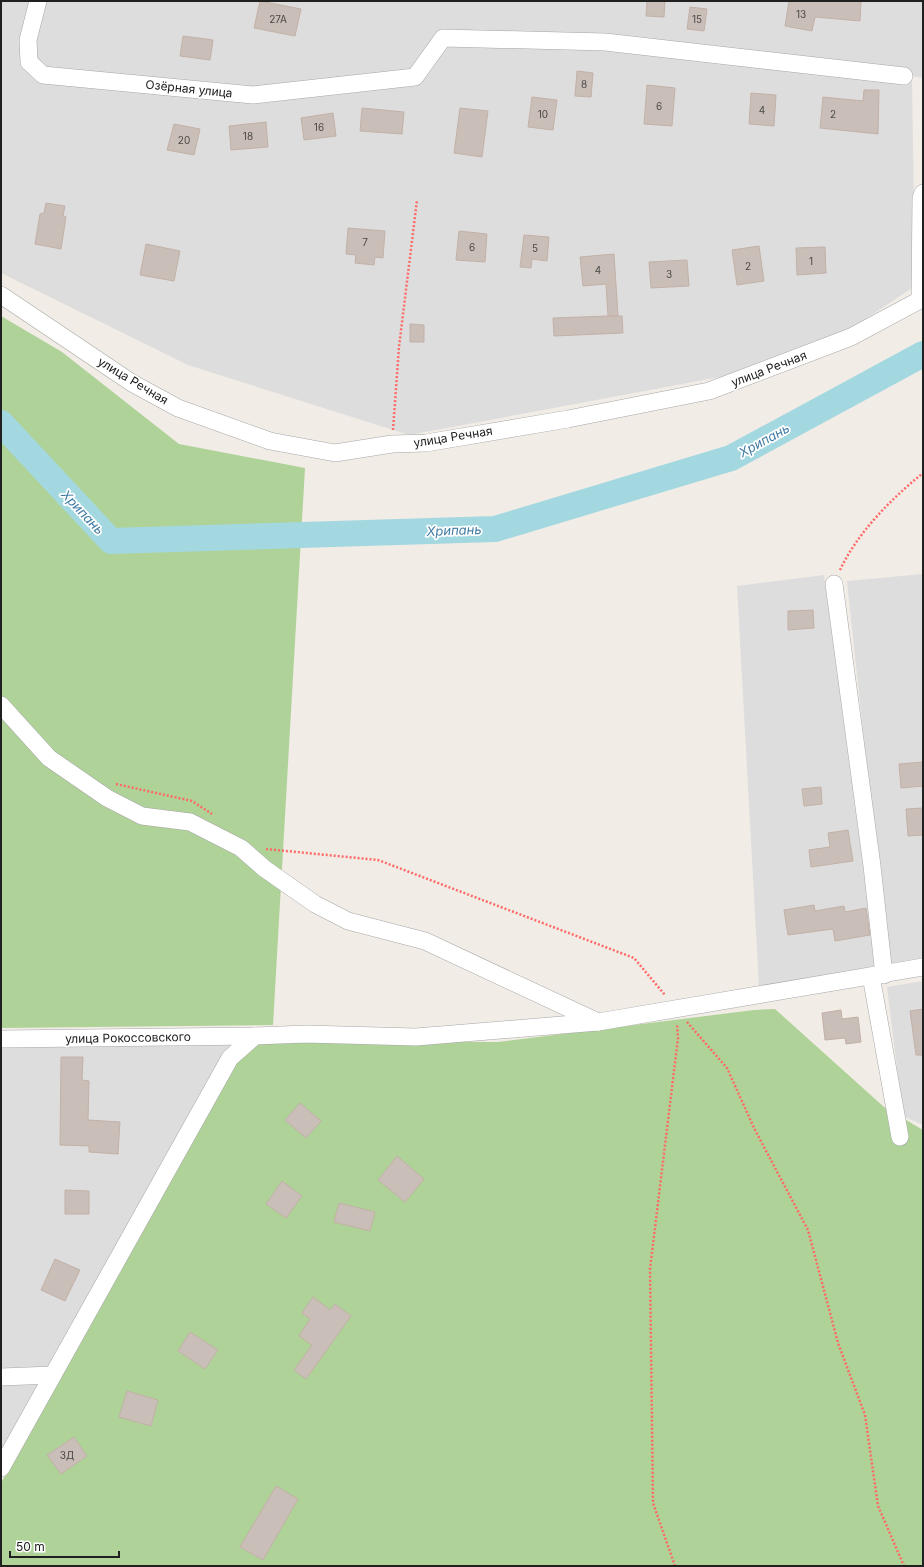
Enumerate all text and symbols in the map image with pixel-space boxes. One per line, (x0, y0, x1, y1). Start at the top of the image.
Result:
house number: 13 (796, 8, 806, 20)
house number: 27А (269, 13, 287, 25)
house number: 15 (692, 13, 702, 25)
street label: Озёрная улица (145, 76, 233, 101)
house number: 8 (581, 78, 587, 90)
house number: 6 (656, 100, 662, 112)
house number: 4 (759, 104, 765, 116)
house number: 10 (538, 108, 548, 120)
house number: 2 (830, 108, 836, 120)
house number: 16 (314, 121, 324, 133)
house number: 18 (243, 130, 253, 142)
house number: 20 (178, 134, 190, 146)
house number: 7 (362, 236, 368, 248)
house number: 6 (469, 241, 475, 253)
house number: 5 (532, 242, 538, 254)
house number: 1 (809, 255, 813, 267)
house number: 2 (745, 260, 751, 272)
house number: 4 (595, 264, 601, 276)
house number: 3 (666, 268, 672, 280)
street label: улица Речная (729, 347, 809, 390)
street label: улица Речная (95, 354, 171, 408)
water label: Хрипань (735, 420, 792, 461)
street label: улица Речная (412, 423, 493, 450)
water label: Хрипань (58, 486, 108, 538)
water label: Хрипань (425, 521, 482, 539)
street label: улица Рокоссовского (65, 1029, 191, 1046)
house number: 3Д (60, 1449, 74, 1461)
scale bar (10, 1533, 119, 1559)
text: 50 m (16, 1539, 45, 1554)

